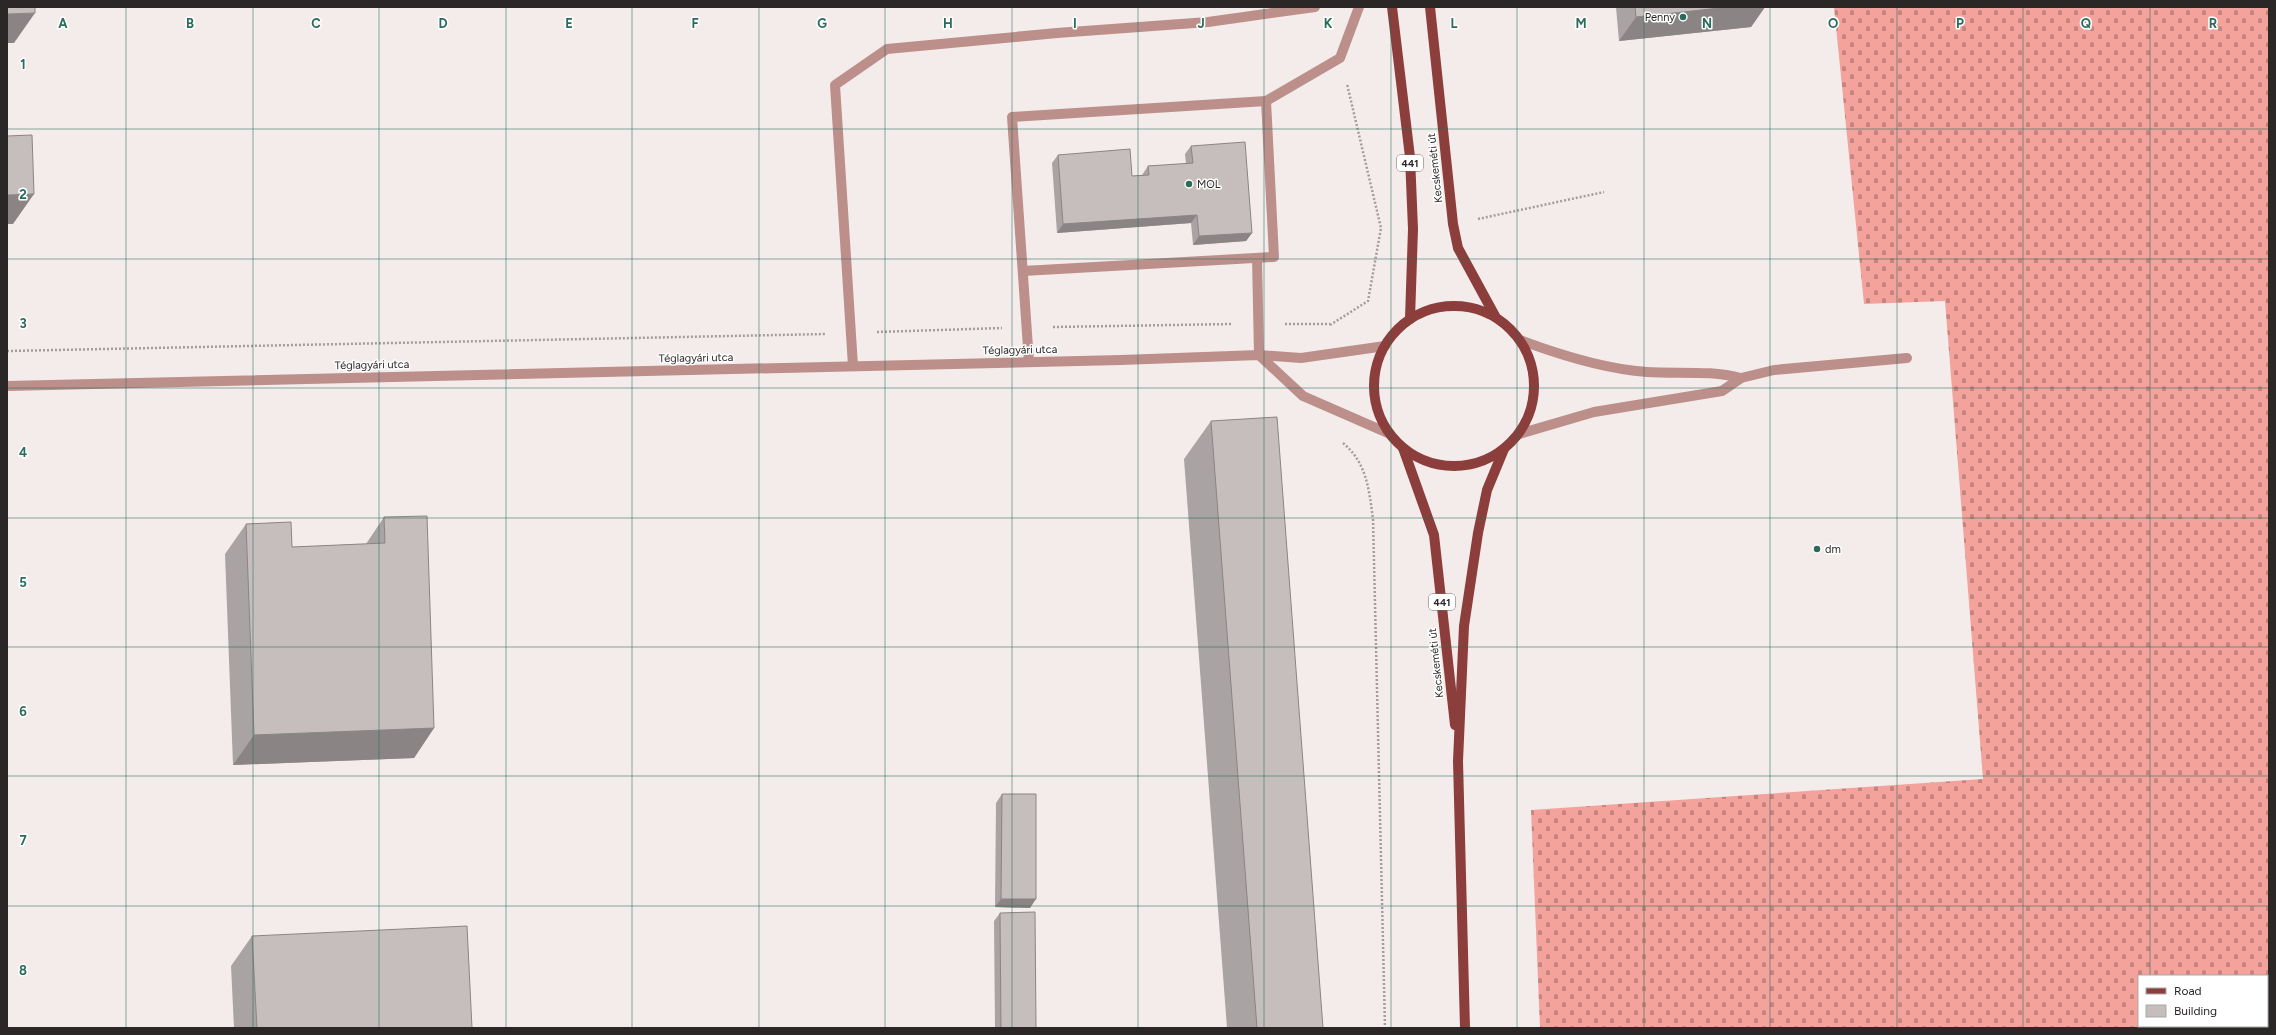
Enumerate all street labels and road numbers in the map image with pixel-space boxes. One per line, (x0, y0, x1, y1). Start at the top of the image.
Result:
street label: Kecskeméti út (1425, 132, 1445, 204)
road number: 441 (1397, 155, 1423, 171)
street label: Téglagyári utca (983, 343, 1057, 357)
street label: Téglagyári utca (659, 351, 733, 365)
street label: Téglagyári utca (335, 358, 409, 372)
road number: 441 (1429, 594, 1455, 610)
street label: Kecskeméti út (1426, 627, 1446, 699)

